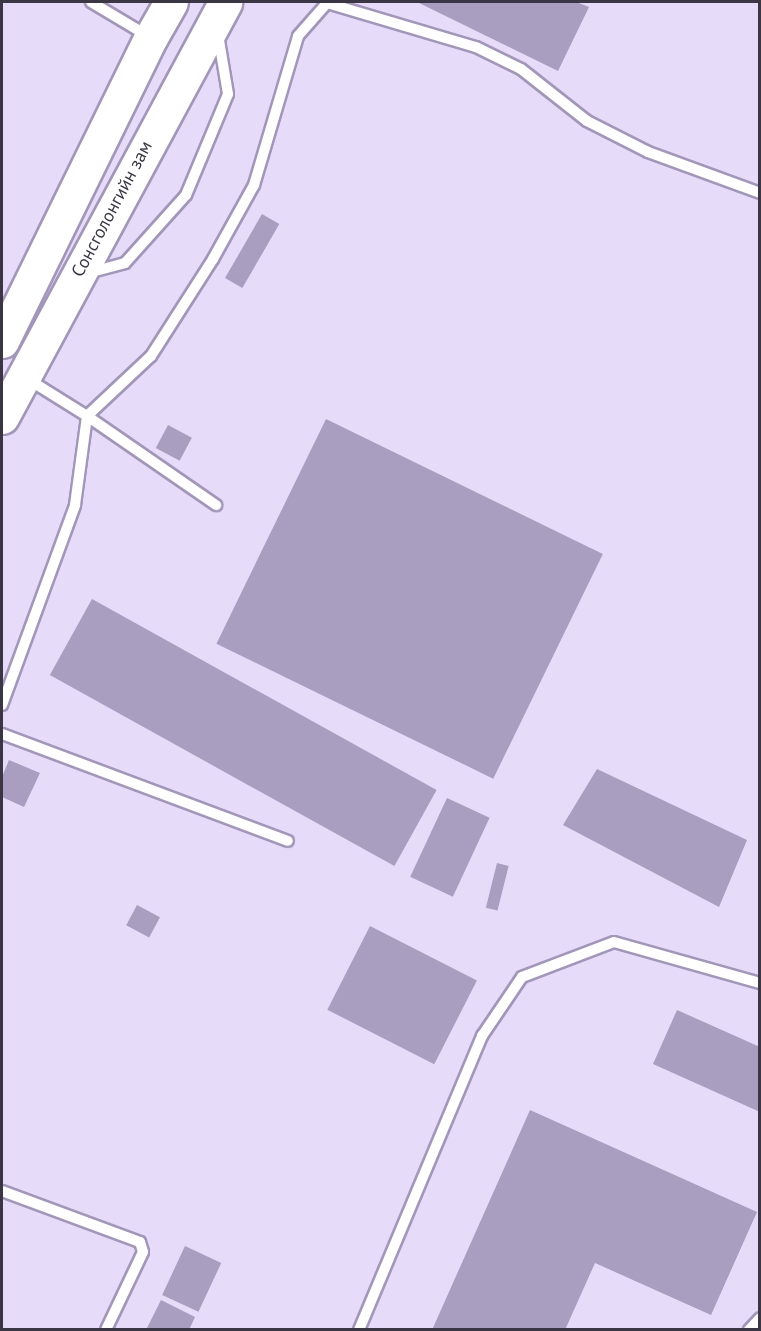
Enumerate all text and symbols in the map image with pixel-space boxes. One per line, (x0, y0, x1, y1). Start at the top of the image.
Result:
street label: Сонсголонгийн зам (67, 137, 157, 281)

